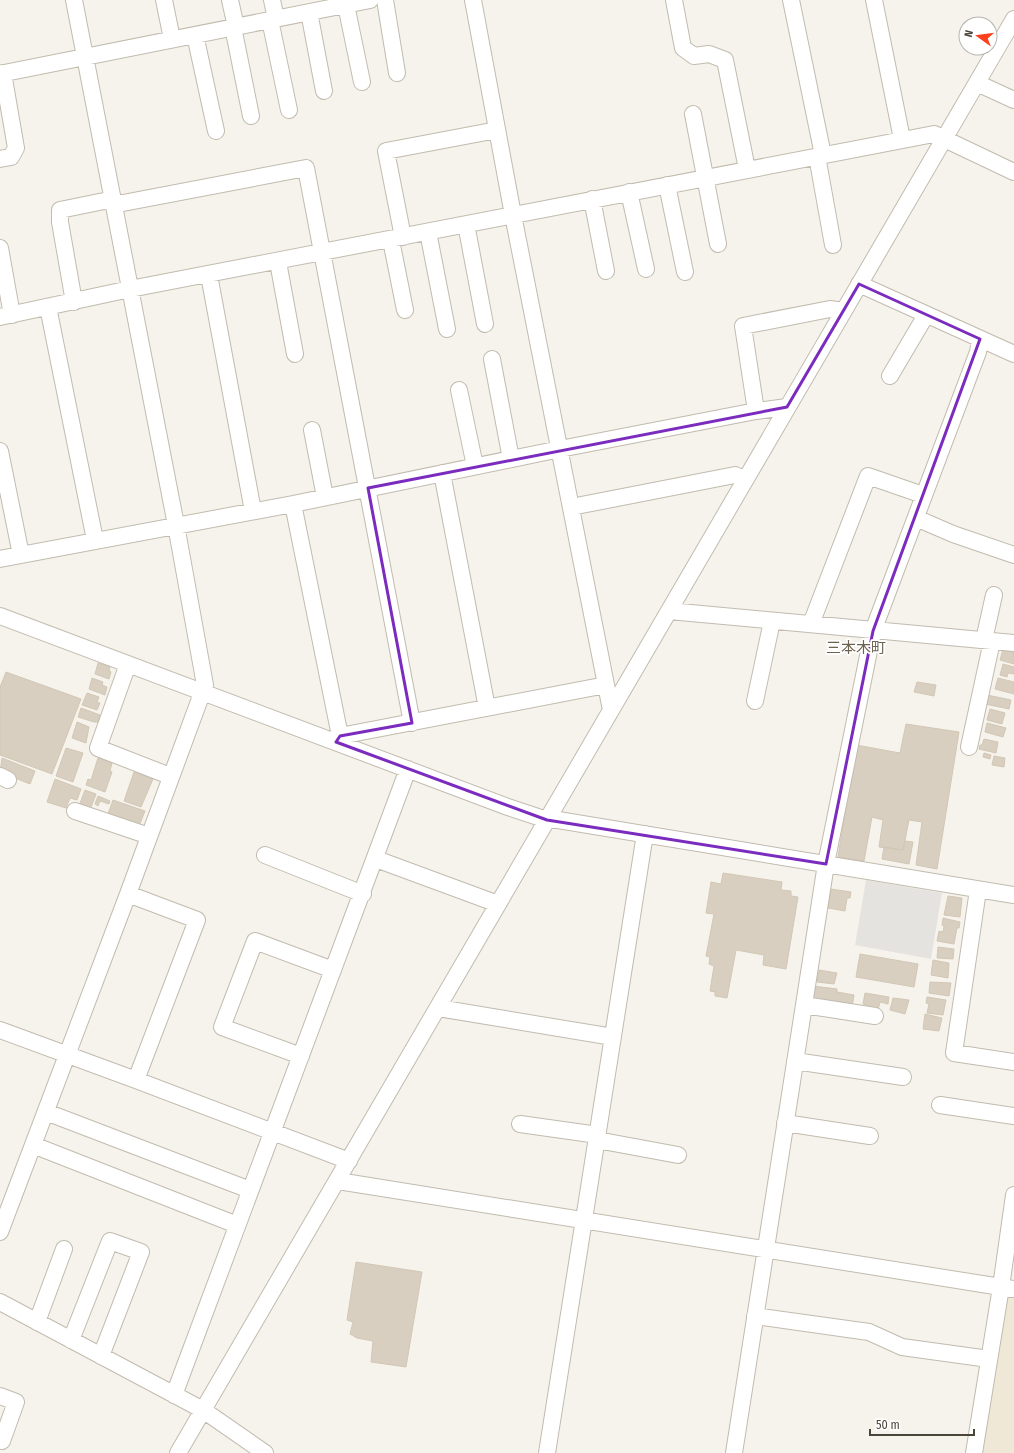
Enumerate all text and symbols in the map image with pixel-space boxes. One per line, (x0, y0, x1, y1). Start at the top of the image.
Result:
north arrow (958, 16, 998, 56)
text: N (962, 29, 976, 38)
district label: 三本木町 (826, 639, 886, 657)
scale bar (870, 1411, 974, 1437)
text: 50 m (876, 1418, 900, 1432)

